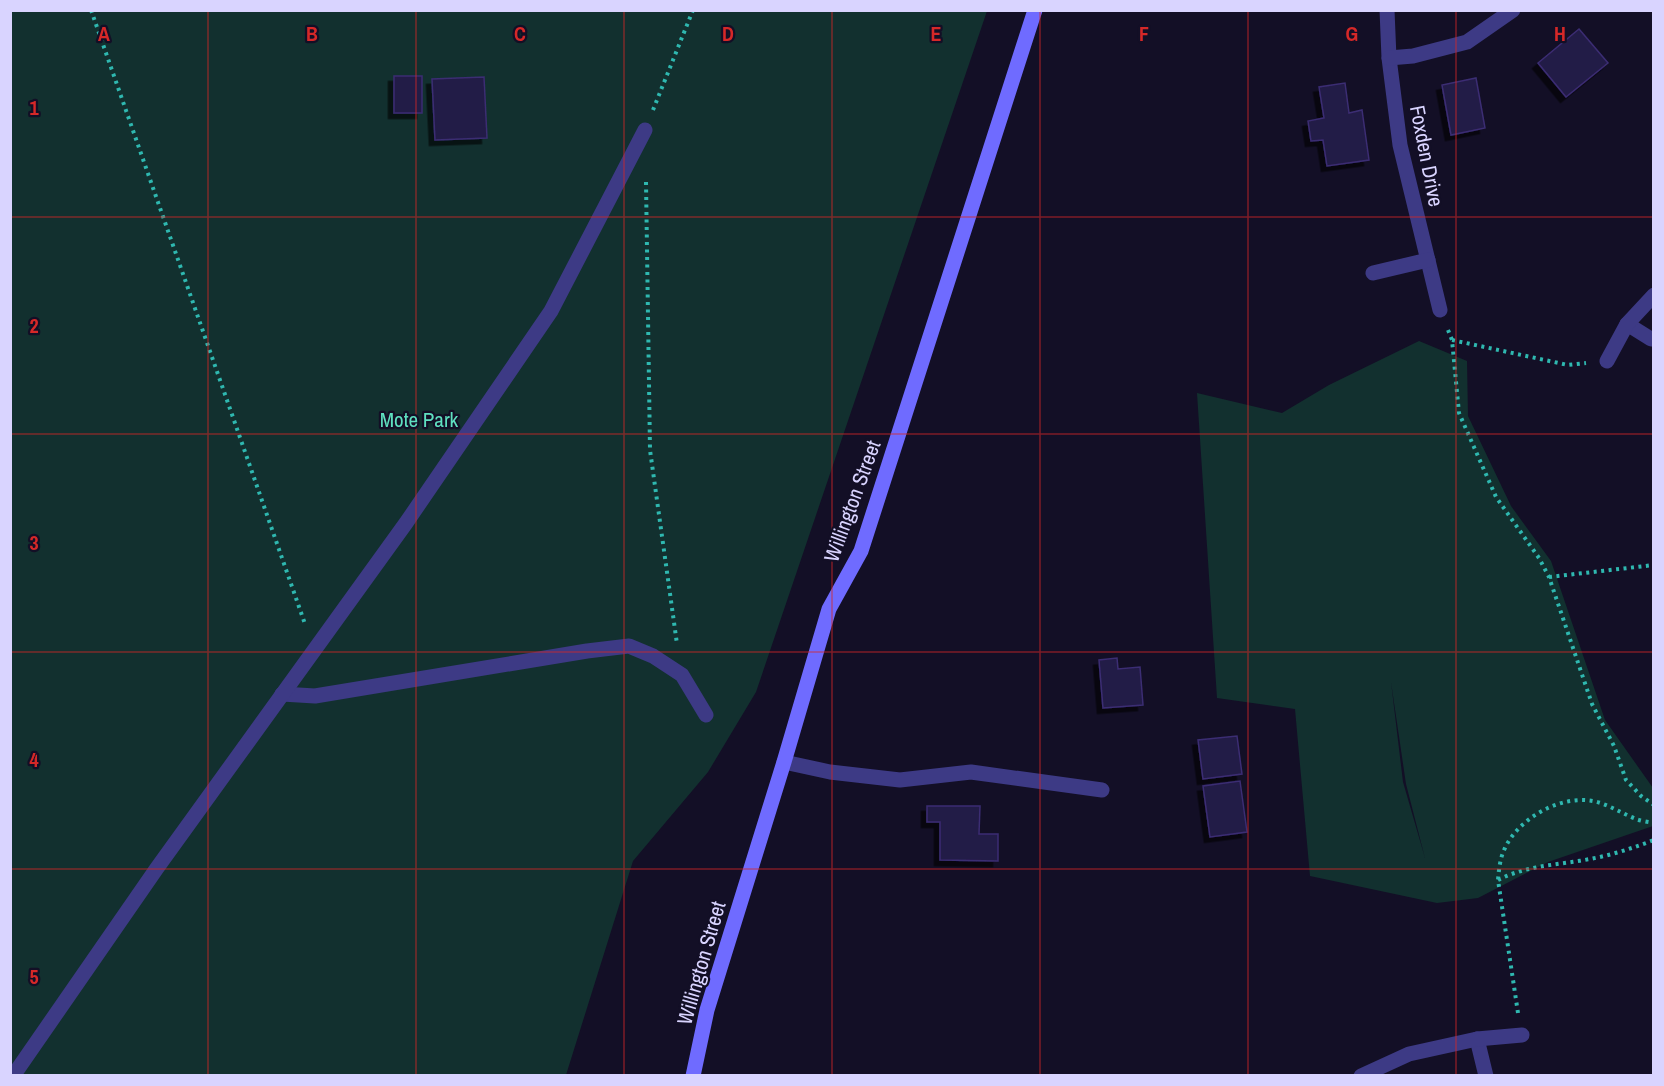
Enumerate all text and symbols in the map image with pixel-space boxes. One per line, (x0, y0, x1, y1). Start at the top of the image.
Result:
text: A (98, 20, 110, 47)
text: B (306, 20, 318, 47)
text: C (514, 20, 526, 47)
text: D (722, 20, 734, 47)
text: E (931, 20, 942, 47)
text: F (1139, 20, 1149, 47)
text: G (1346, 20, 1358, 47)
text: H (1554, 20, 1566, 47)
text: 1 (29, 94, 39, 121)
street label: Foxden Drive (1403, 103, 1451, 209)
text: 2 (29, 312, 39, 339)
park label: Mote Park (380, 405, 459, 434)
street label: Willington Street (817, 436, 887, 566)
text: 3 (29, 529, 39, 556)
text: 4 (29, 746, 39, 773)
street label: Willington Street (670, 898, 733, 1028)
text: 5 (29, 963, 39, 990)

